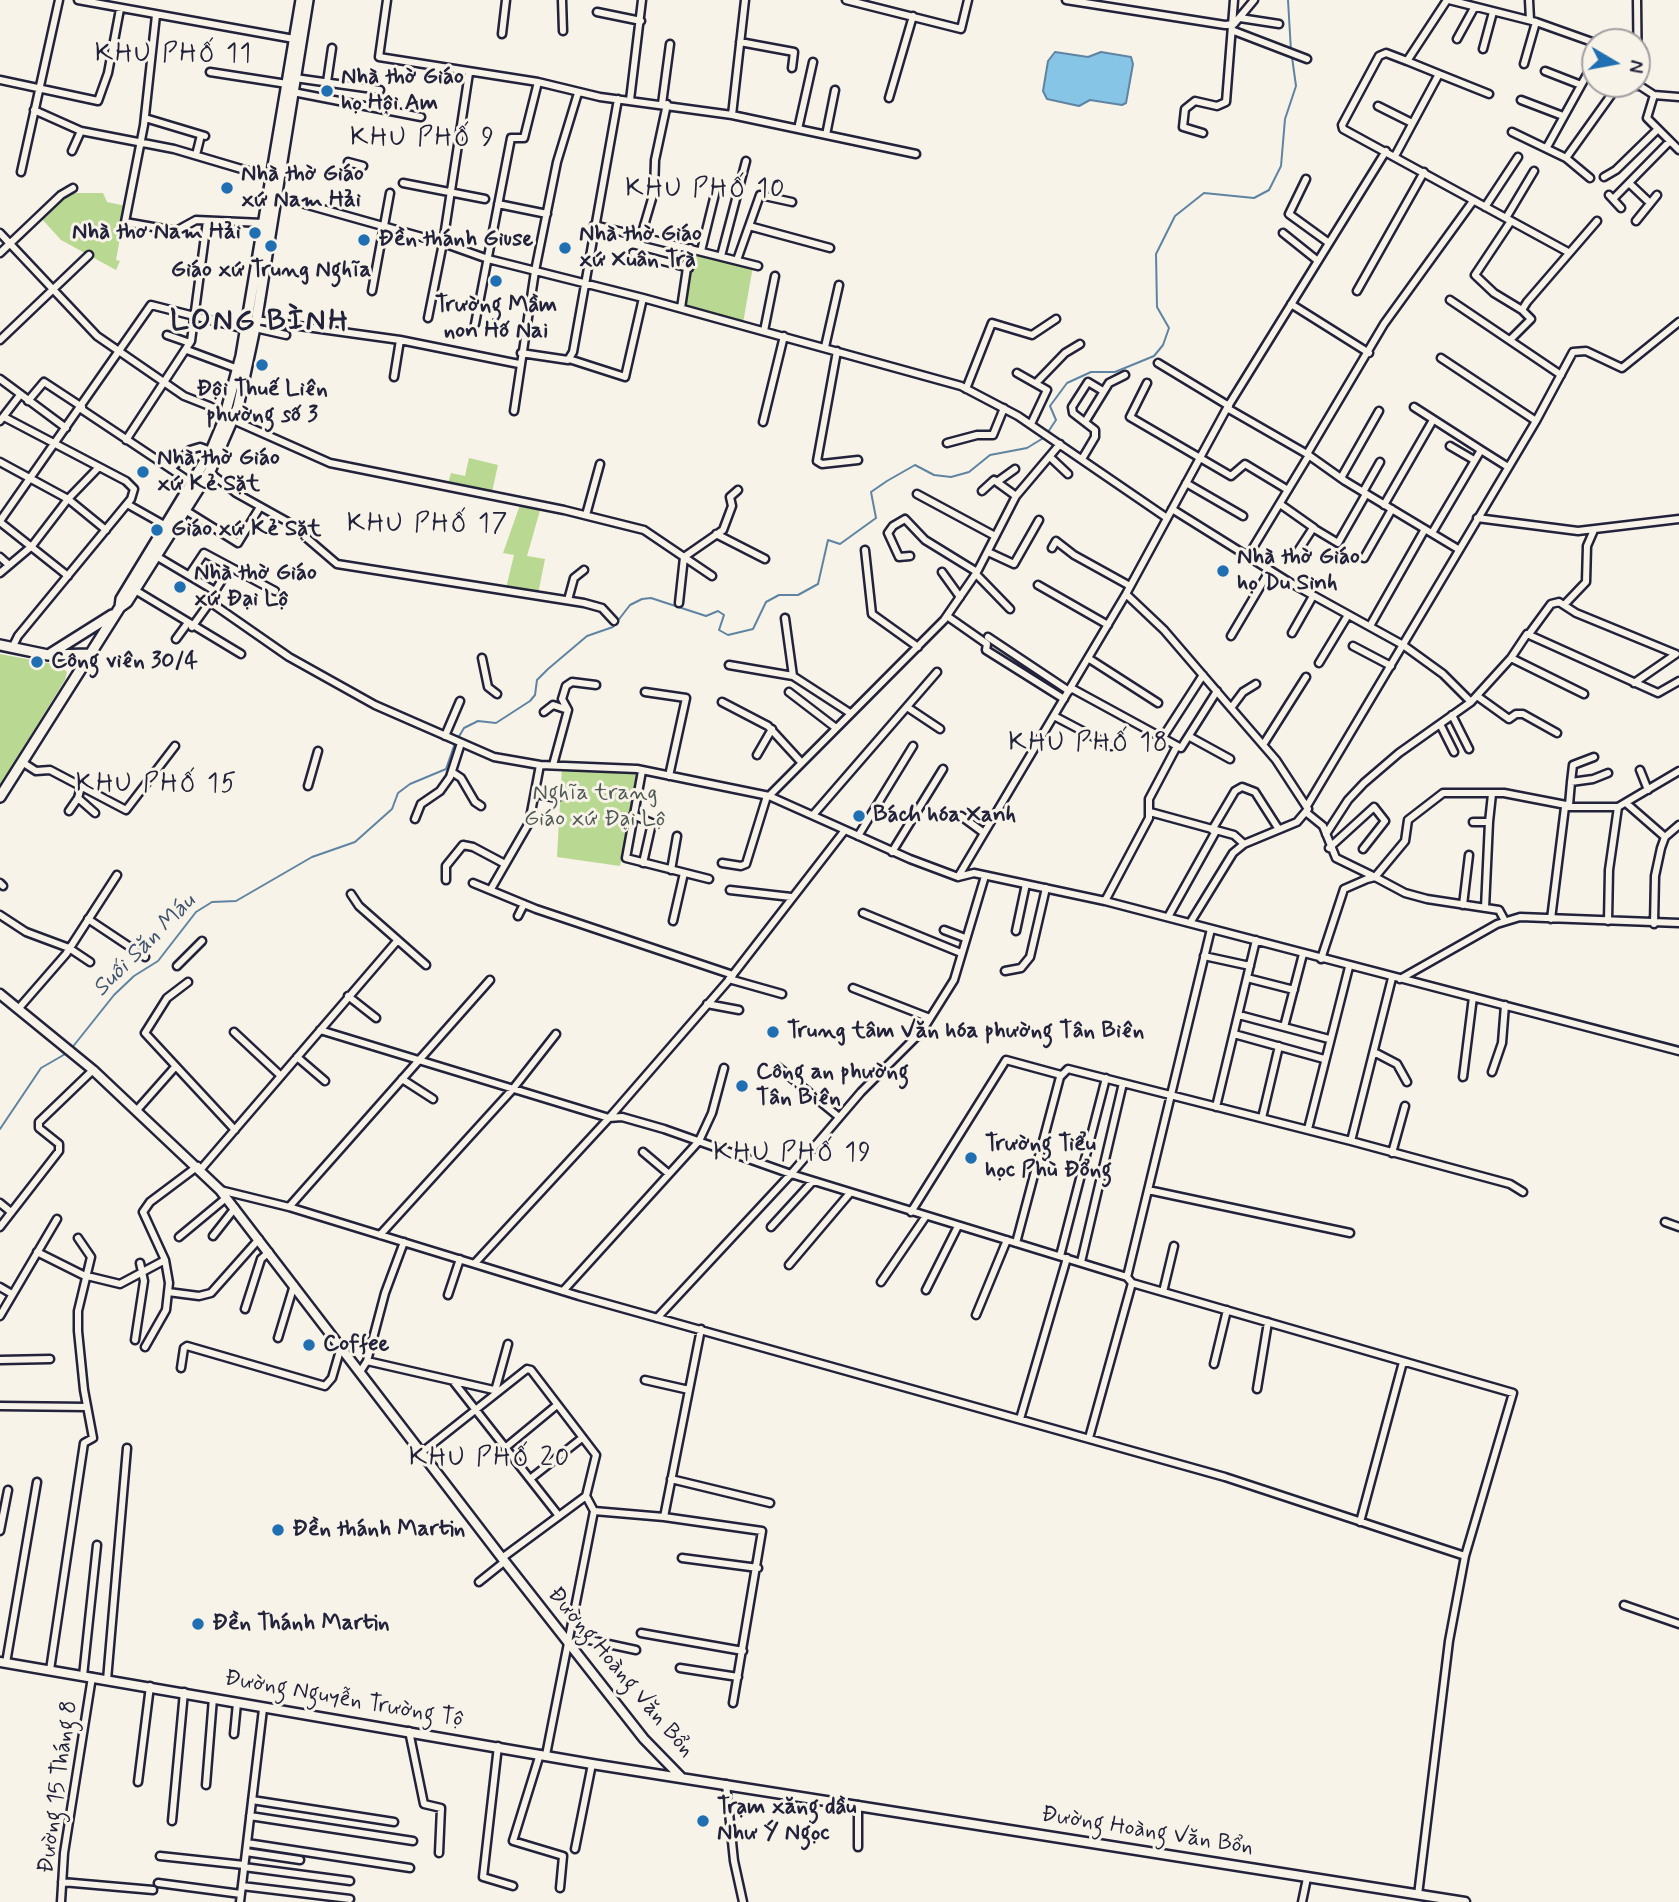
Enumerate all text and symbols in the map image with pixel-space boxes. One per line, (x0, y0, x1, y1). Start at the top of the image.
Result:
north arrow (1581, 28, 1651, 98)
district label: KHU PHỐ 11 (99, 40, 249, 72)
text: N (1622, 58, 1649, 75)
place label: Nhà thờ Giáo họ Hội Am (341, 64, 464, 118)
marker: Nhà thờ Giáo họ Hội Am (319, 83, 335, 99)
district label: KHU PHỐ 9 (354, 124, 492, 156)
place label: Nhà thờ Giáo xứ Nam Hải (241, 161, 364, 215)
district label: KHU PHỐ 10 (629, 175, 783, 207)
marker: Nhà thờ Giáo xứ Nam Hải (219, 180, 235, 196)
place label: Nhà thơ Nam Hải (72, 219, 241, 247)
place label: Nhà thờ Giáo xứ Xuân Trà (579, 221, 702, 275)
marker: Nhà thơ Nam Hải (247, 225, 263, 241)
place label: Đền thánh Giuse (378, 226, 533, 254)
marker: Đền thánh Giuse (356, 232, 372, 248)
marker: Giáo xứ Trung Nghĩa (263, 238, 279, 254)
marker: Nhà thờ Giáo xứ Xuân Trà (557, 240, 573, 256)
place label: Giáo xứ Trung Nghĩa (171, 257, 371, 285)
marker: Trường Mầm non Hố Nai (488, 273, 504, 289)
place label: Trường Mầm non Hố Nai (435, 292, 557, 346)
district label: LONG BÌNH (172, 305, 348, 341)
marker: Đội Thuế Liên phường số 3 (254, 357, 270, 373)
place label: Đội Thuế Liên phường số 3 (196, 376, 328, 430)
place label: Nhà thờ Giáo xứ Kẻ Sặt (157, 445, 280, 499)
marker: Nhà thờ Giáo xứ Kẻ Sặt (135, 464, 151, 480)
district label: KHU PHỐ 17 (352, 510, 504, 542)
place label: Giáo xứ Kẻ Sặt (171, 516, 321, 544)
marker: Giáo xứ Kẻ Sặt (149, 522, 165, 538)
place label: Nhà thờ Giáo họ Du Sinh (1237, 544, 1360, 598)
place label: Nhà thờ Giáo xứ Đại Lộ (194, 560, 317, 614)
marker: Nhà thờ Giáo họ Du Sinh (1215, 563, 1231, 579)
marker: Nhà thờ Giáo xứ Đại Lộ (172, 579, 188, 595)
place label: Công viên 30/4 (51, 648, 198, 676)
marker: Công viên 30/4 (29, 654, 45, 670)
district label: KHU PHỐ 18 (1012, 729, 1166, 761)
district label: KHU PHỐ 15 (81, 770, 233, 802)
park label: Nghĩa trang Giáo xứ Đại Lộ (524, 780, 666, 834)
place label: Bách hóa Xanh (873, 802, 1016, 830)
marker: Bách hóa Xanh (851, 808, 867, 824)
water label: Suối Săn Máu (87, 888, 203, 1004)
place label: Trung tâm Văn hóa phường Tân Biên (787, 1018, 1144, 1046)
marker: Trung tâm Văn hóa phường Tân Biên (765, 1024, 781, 1040)
place label: Công an phường Tân Biên (756, 1059, 909, 1113)
marker: Công an phường Tân Biên (734, 1078, 750, 1094)
place label: Trường Tiểu học Phù Đổng (985, 1131, 1112, 1185)
district label: KHU PHỐ 19 (716, 1139, 870, 1171)
marker: Trường Tiểu học Phù Đổng (963, 1150, 979, 1166)
place label: Coffee (323, 1331, 389, 1359)
marker: Coffee (301, 1337, 317, 1353)
district label: KHU PHỐ 20 (412, 1444, 568, 1476)
place label: Đền thánh Martin (292, 1516, 465, 1544)
marker: Đền thánh Martin (270, 1522, 286, 1538)
street label: Đường Hoàng Văn Bổn (541, 1582, 699, 1764)
place label: Đền Thánh Martin (212, 1610, 389, 1638)
marker: Đền Thánh Martin (190, 1616, 206, 1632)
street label: Đường Nguyễn Trường Tộ (222, 1665, 466, 1735)
street label: Đường 15 Tháng 8 (33, 1699, 85, 1875)
place label: Trạm xăng dầu Như Ý Ngọc (717, 1794, 856, 1848)
street label: Đường Hoàng Văn Bổn (1039, 1802, 1255, 1862)
marker: Trạm xăng dầu Như Ý Ngọc (695, 1813, 711, 1829)

